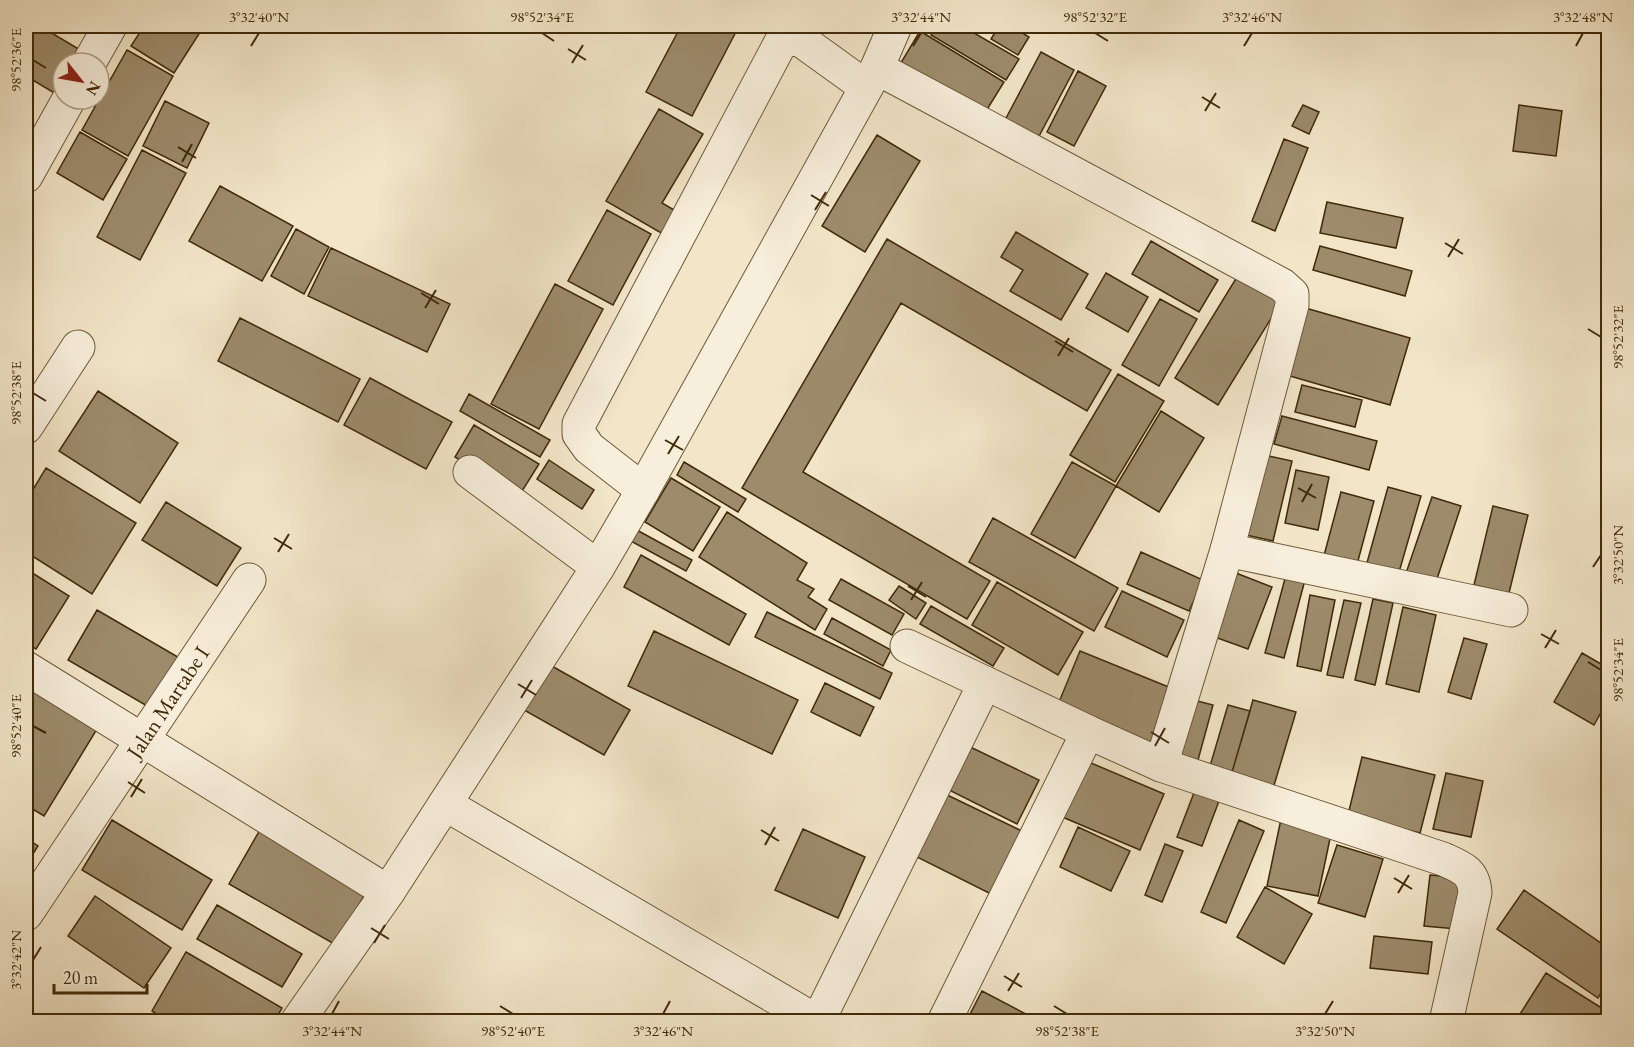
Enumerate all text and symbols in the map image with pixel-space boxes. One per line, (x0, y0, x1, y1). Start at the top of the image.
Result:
text: 3°32'40"N (229, 7, 289, 26)
text: 98°52'34"E (510, 7, 575, 26)
text: 3°32'44"N (891, 7, 951, 26)
text: 98°52'32"E (1063, 7, 1128, 26)
text: 3°32'46"N (1222, 7, 1282, 26)
text: 3°32'48"N (1553, 7, 1613, 26)
text: 98°52'36"E (6, 27, 25, 92)
north arrow (51, 51, 111, 111)
text: N (81, 78, 106, 99)
text: 98°52'32"E (1608, 304, 1627, 369)
text: 98°52'38"E (6, 360, 25, 425)
text: 3°32'50"N (1608, 525, 1627, 585)
text: 98°52'34"E (1608, 637, 1627, 702)
street label: Jalan Martabe I (118, 640, 216, 765)
text: 98°52'40"E (6, 693, 25, 758)
text: 3°32'42"N (6, 930, 25, 990)
scale bar (54, 957, 147, 995)
text: 20 m (63, 966, 98, 989)
text: 3°32'44"N (302, 1021, 362, 1040)
text: 98°52'40"E (481, 1021, 546, 1040)
text: 3°32'46"N (633, 1021, 693, 1040)
text: 98°52'38"E (1035, 1021, 1100, 1040)
text: 3°32'50"N (1295, 1021, 1355, 1040)

